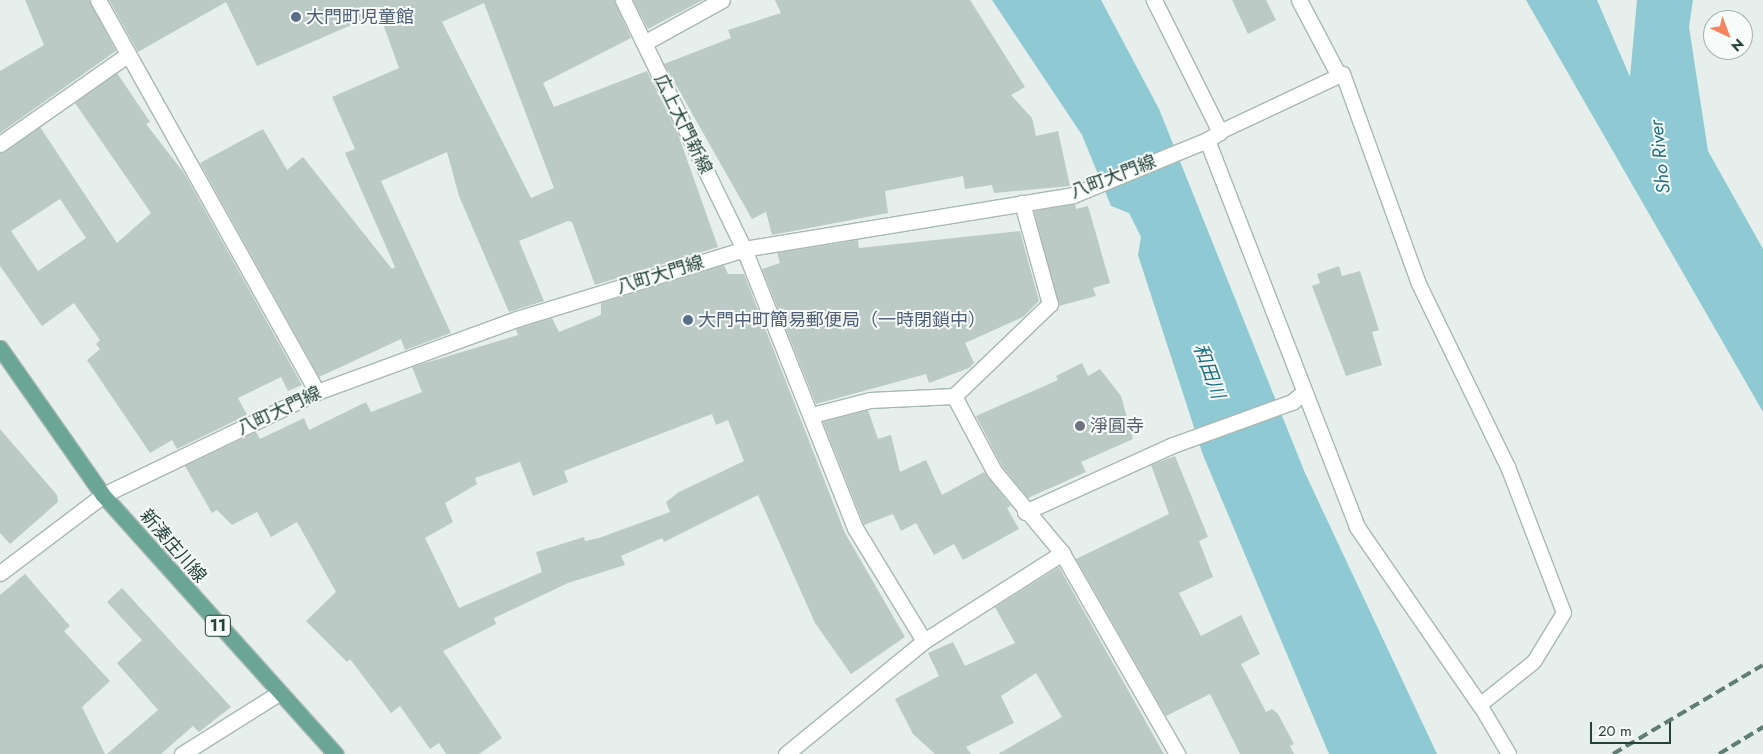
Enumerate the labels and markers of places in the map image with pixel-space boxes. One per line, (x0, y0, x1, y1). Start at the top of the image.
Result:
place label: 大門町児童館 (306, 6, 414, 28)
marker: 大門町児童館 (290, 11, 302, 23)
place label: 大門中町簡易郵便局（一時閉鎖中） (698, 309, 986, 331)
marker: 大門中町簡易郵便局（一時閉鎖中） (682, 314, 694, 326)
place label: 淨圓寺 (1090, 415, 1144, 437)
marker: 淨圓寺 (1074, 420, 1086, 432)

